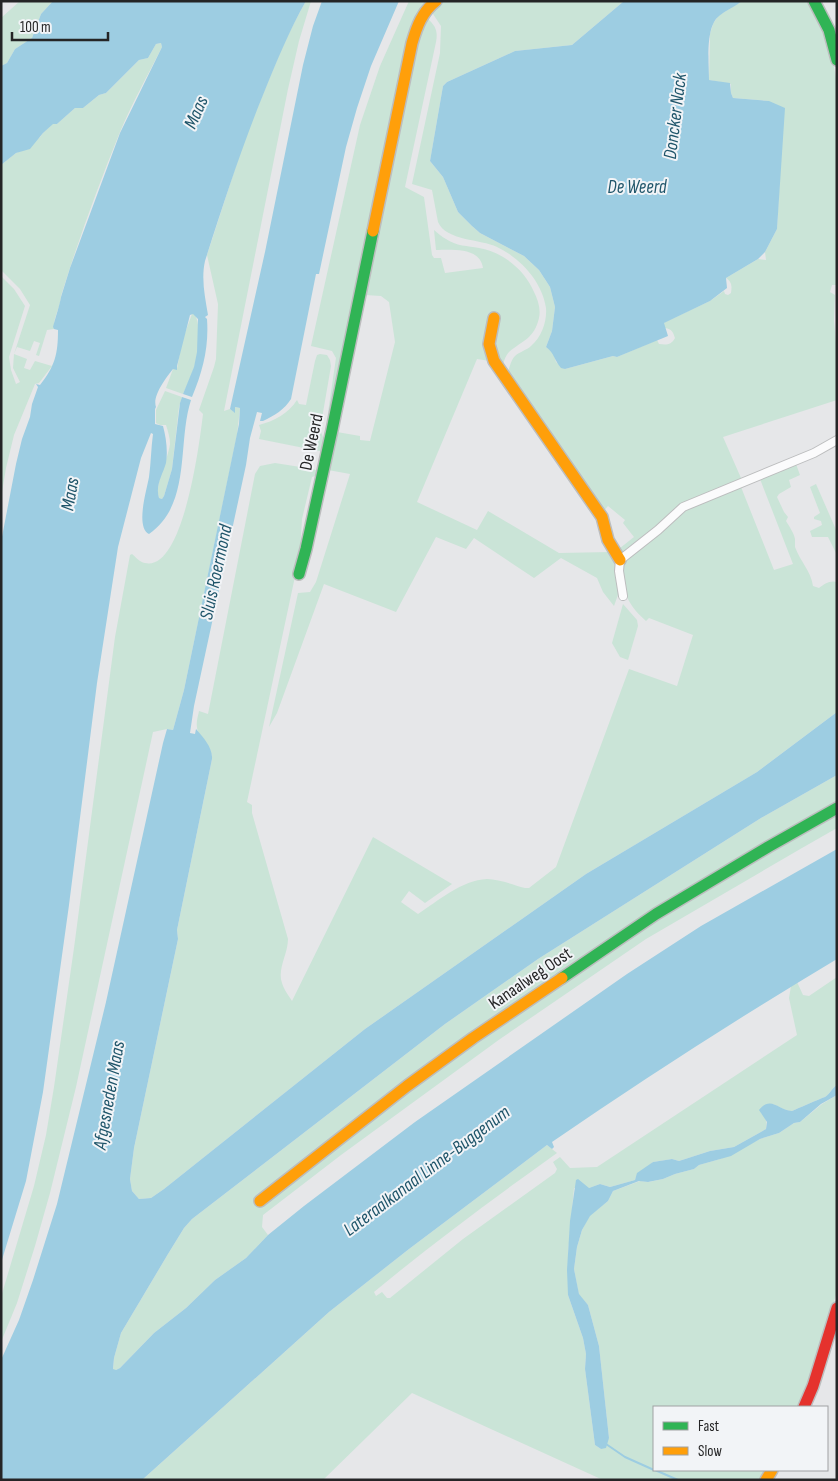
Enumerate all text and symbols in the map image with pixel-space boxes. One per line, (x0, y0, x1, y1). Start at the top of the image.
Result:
scale bar (12, 10, 109, 42)
text: 100 m (20, 18, 51, 37)
water label: Doncker Nack (659, 71, 692, 161)
water label: Maas (179, 93, 214, 132)
water label: De Weerd (608, 176, 668, 199)
street label: De Weerd (295, 412, 328, 472)
water label: Maas (56, 476, 85, 513)
water label: Sluis Roermond (195, 522, 238, 622)
street label: Kanaalweg Oost (485, 943, 576, 1014)
water label: Afgesneden Maas (88, 1039, 130, 1152)
water label: Lateraalkanaal Linne-Buggenum (339, 1101, 515, 1241)
legend (653, 1406, 828, 1471)
text: Fast (698, 1417, 720, 1436)
text: Slow (698, 1442, 722, 1461)

